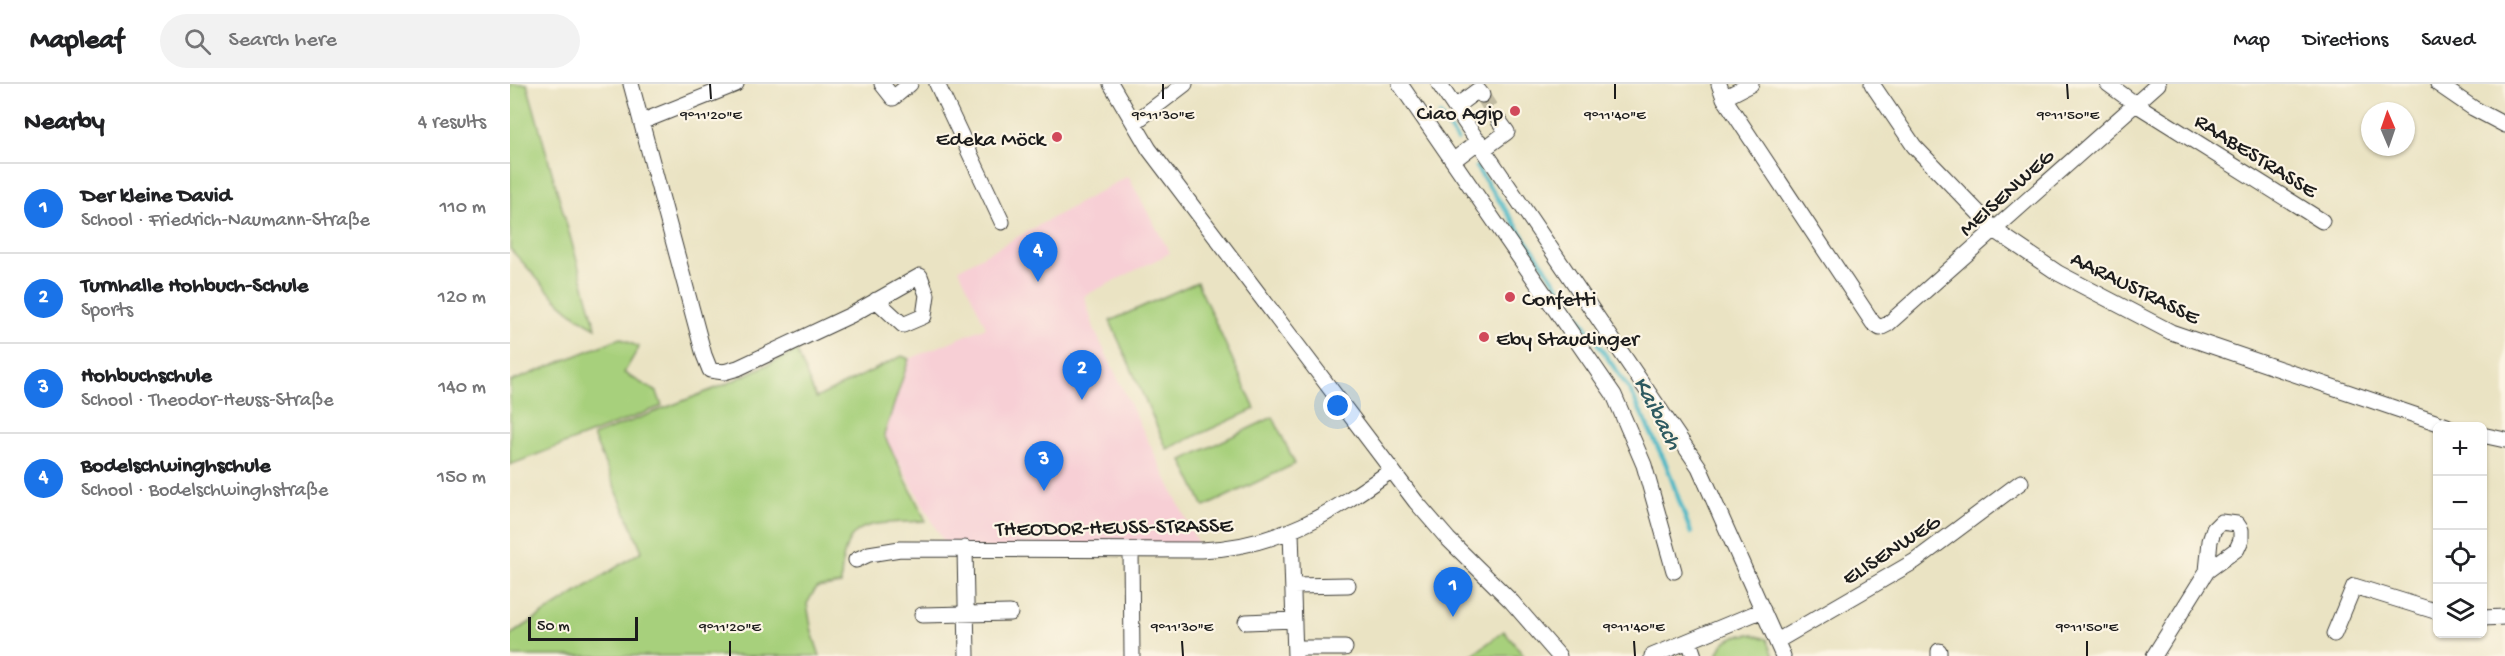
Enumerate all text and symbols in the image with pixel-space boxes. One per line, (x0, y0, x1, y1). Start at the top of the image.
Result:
search box (160, 14, 580, 68)
text: Mapleaf (30, 25, 124, 58)
icon: search (181, 25, 214, 58)
text: Search here (229, 28, 337, 54)
text: Map (2233, 29, 2270, 54)
text: Directions (2303, 29, 2388, 54)
text: Saved (2421, 29, 2475, 54)
place label: Ciao Agip (1416, 102, 1503, 128)
north arrow (2361, 102, 2415, 156)
marker: Ciao Agip (1508, 104, 1522, 118)
text: 9°11'20"E (679, 107, 742, 125)
text: 9°11'30"E (1131, 107, 1195, 125)
text: 9°11'40"E (1583, 107, 1646, 125)
text: 9°11'50"E (2036, 107, 2100, 125)
text: Nearby (24, 108, 105, 139)
street label: RAABESTRASSE (2189, 109, 2322, 206)
text: 4 results (418, 112, 486, 135)
place label: Edeka Möck (936, 128, 1047, 154)
marker: Edeka Möck (1050, 130, 1064, 144)
street label: MEISENWEG (1955, 144, 2061, 243)
text: Der kleine David (81, 184, 231, 210)
text: 1 (39, 197, 48, 220)
text: 110 m (440, 197, 486, 220)
text: School · Friedrich-Naumann-Straße (81, 210, 370, 233)
pin: 4 (1018, 232, 1058, 282)
street label: AARAUSTRASSE (2065, 247, 2204, 333)
text: Turnhalle Hohbuch-Schule (81, 274, 308, 300)
text: 2 (39, 287, 48, 310)
text: 120 m (438, 287, 486, 310)
place label: Confetti (1522, 288, 1597, 314)
marker: Confetti (1503, 290, 1517, 304)
text: Sports (81, 300, 133, 323)
place label: Eby Staudinger (1496, 328, 1641, 354)
marker: Eby Staudinger (1477, 330, 1491, 344)
pin: 2 (1062, 350, 1102, 400)
text: Hohbuchschule (81, 364, 212, 390)
water label: Kaibach (1625, 372, 1688, 456)
text: 3 (38, 377, 49, 400)
text: 140 m (438, 377, 486, 400)
text: School · Theodor-Heuss-Straße (81, 390, 334, 413)
your location (1323, 391, 1352, 420)
map controls (2433, 422, 2487, 638)
button: + (2433, 422, 2487, 476)
pin: 3 (1024, 442, 1064, 491)
text: Bodelschwinghschule (81, 454, 271, 480)
text: 4 (39, 467, 48, 490)
text: 150 m (437, 467, 486, 490)
button: − (2433, 476, 2487, 530)
text: School · Bodelschwinghstraße (81, 480, 328, 503)
street label: ELISENWEG (1838, 509, 1947, 593)
street label: THEODOR-HEUSS-STRASSE (993, 514, 1234, 544)
button: locate (2433, 530, 2487, 584)
pin: 1 (1434, 568, 1472, 617)
button: layers (2433, 584, 2487, 638)
scale bar (528, 614, 638, 642)
text: 50 m (537, 618, 570, 637)
text: 9°11'20"E (698, 619, 761, 637)
text: 9°11'30"E (1150, 619, 1214, 637)
text: 9°11'40"E (1602, 619, 1665, 637)
text: 9°11'50"E (2055, 619, 2119, 637)

